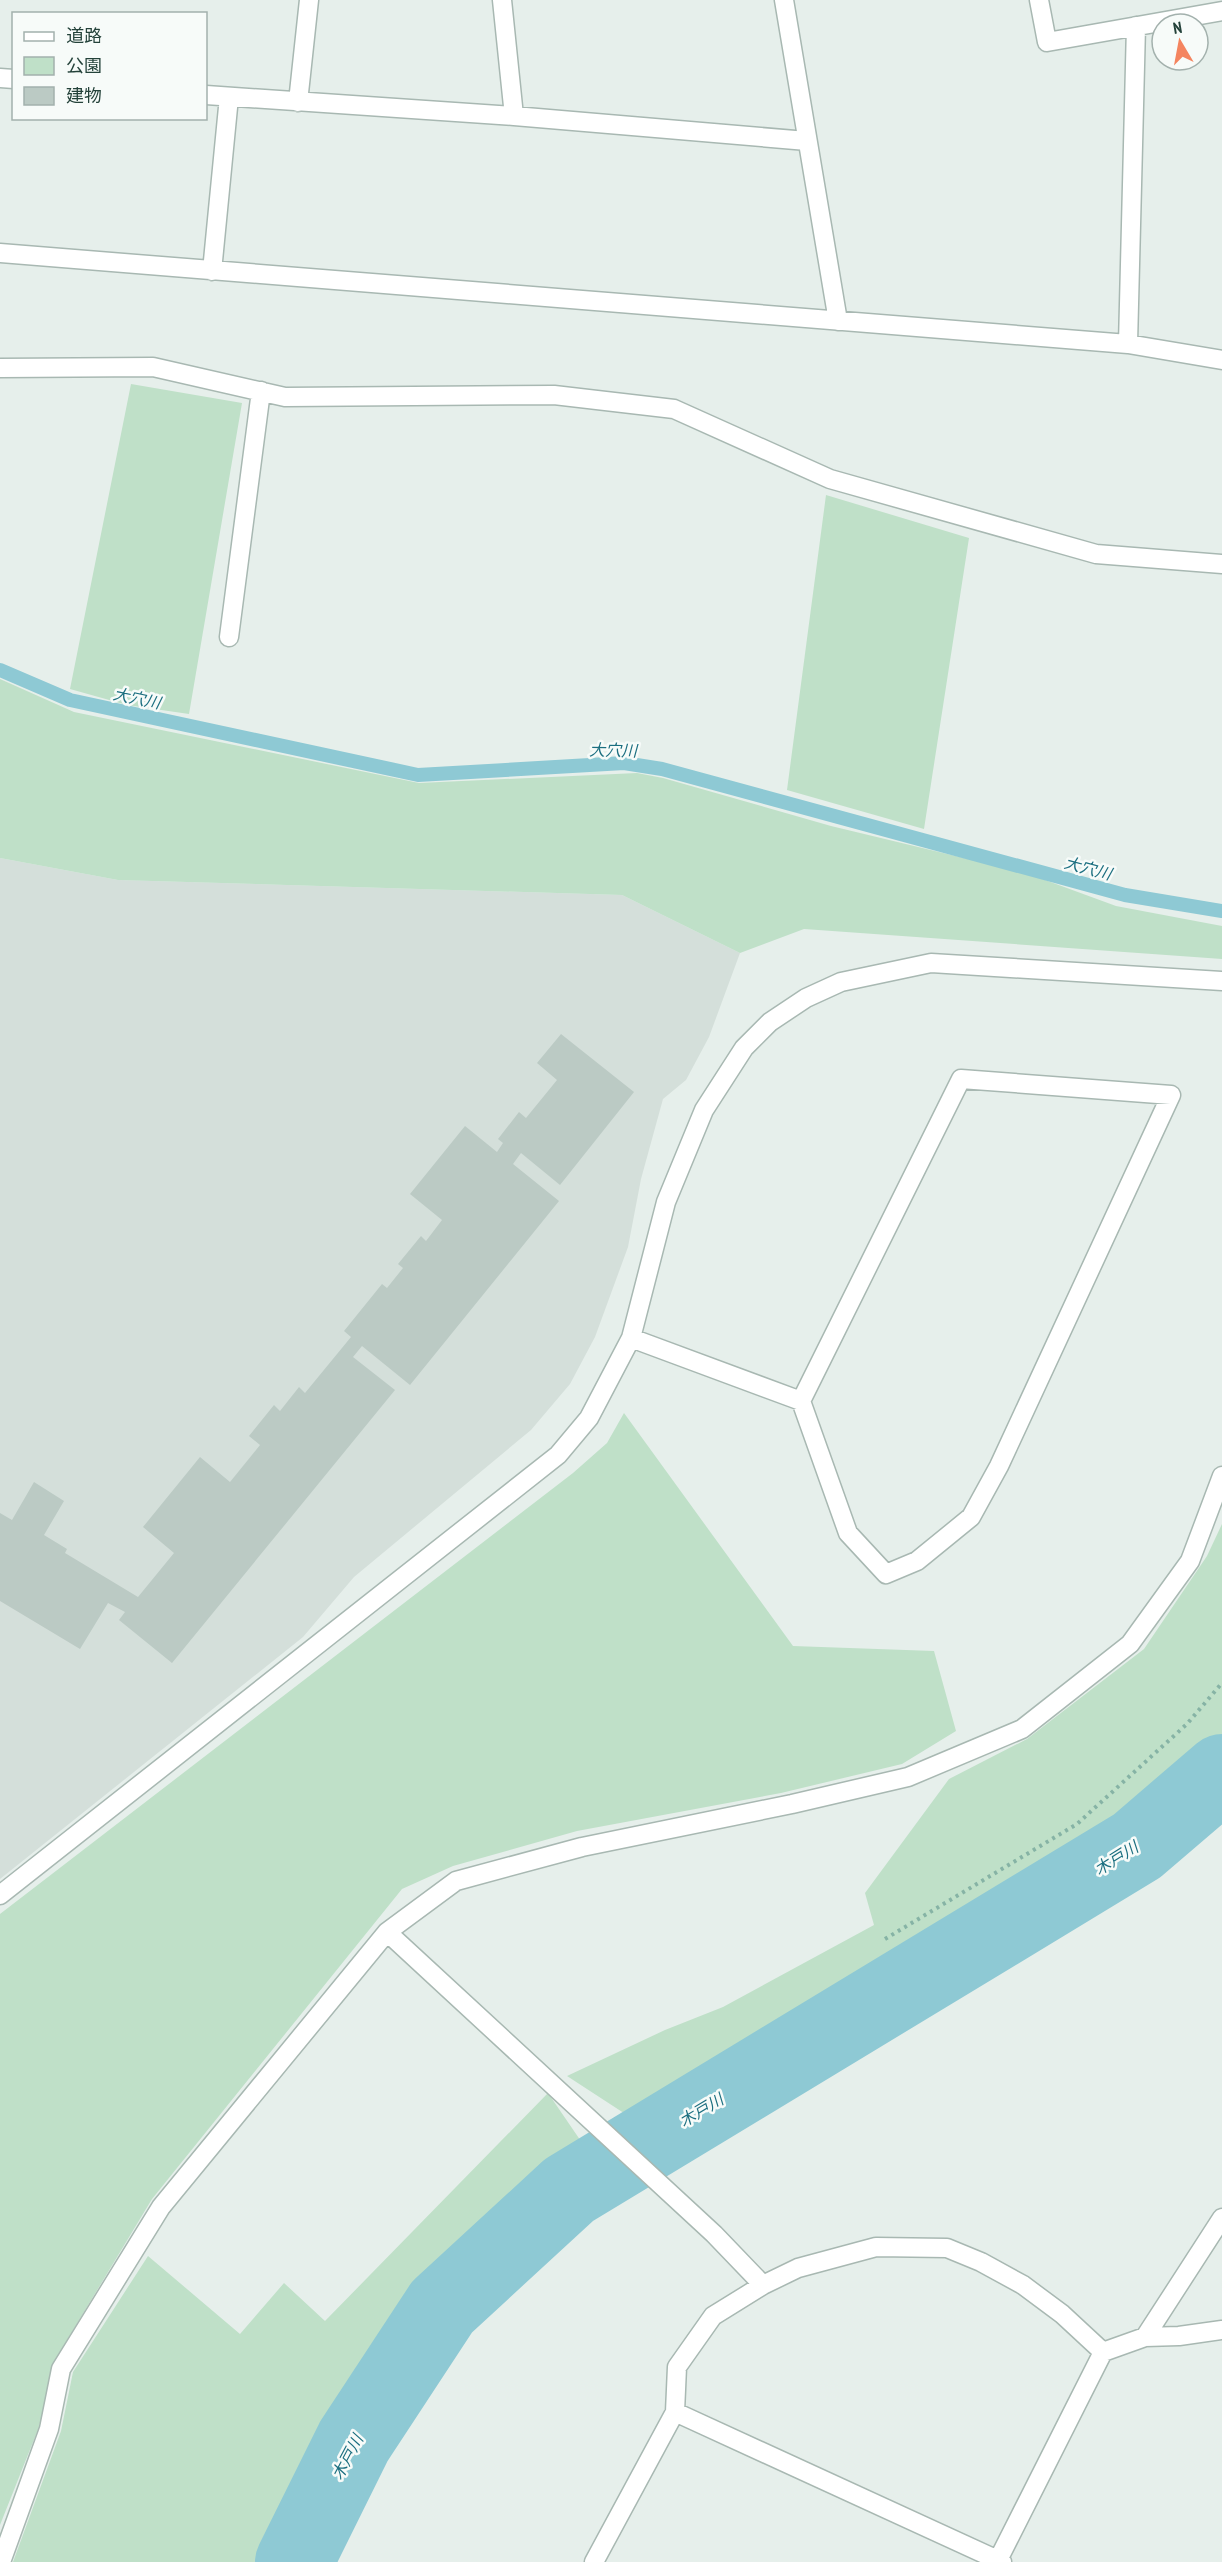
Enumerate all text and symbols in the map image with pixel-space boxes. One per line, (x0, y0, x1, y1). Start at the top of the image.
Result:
legend (12, 12, 207, 120)
north arrow (1150, 12, 1210, 72)
text: N (1171, 17, 1183, 38)
text: 道路 (66, 24, 102, 47)
text: 公園 (66, 54, 102, 77)
text: 建物 (66, 84, 102, 107)
water label: 大穴川 (111, 683, 165, 713)
water label: 大穴川 (589, 740, 639, 760)
water label: 大穴川 (1062, 852, 1116, 884)
water label: 木戸川 (1090, 1836, 1143, 1879)
water label: 木戸川 (675, 2088, 728, 2131)
water label: 木戸川 (327, 2429, 368, 2483)

